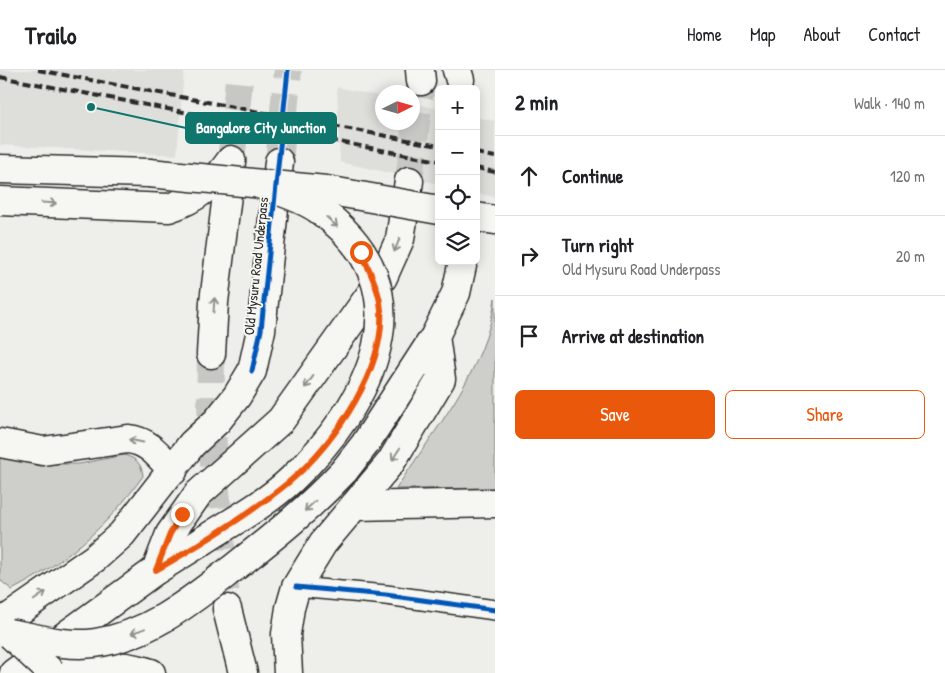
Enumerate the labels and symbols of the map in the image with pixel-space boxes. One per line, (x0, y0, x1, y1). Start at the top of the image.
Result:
north arrow (375, 85, 420, 130)
callout: Bangalore City Junction (186, 113, 336, 143)
text: Bangalore City Junction (196, 117, 326, 139)
street label: Old Mysuru Road Underpass (239, 196, 273, 336)
one-way arrow (40, 199, 56, 208)
one-way arrow (326, 216, 339, 228)
one-way arrow (391, 238, 400, 253)
route start (350, 241, 373, 264)
one-way arrow (209, 298, 219, 314)
one-way arrow (304, 375, 315, 388)
one-way arrow (129, 436, 145, 445)
one-way arrow (390, 447, 401, 461)
one-way arrow (304, 500, 316, 512)
route end (171, 503, 194, 526)
one-way arrow (33, 591, 47, 601)
one-way arrow (131, 627, 146, 636)

